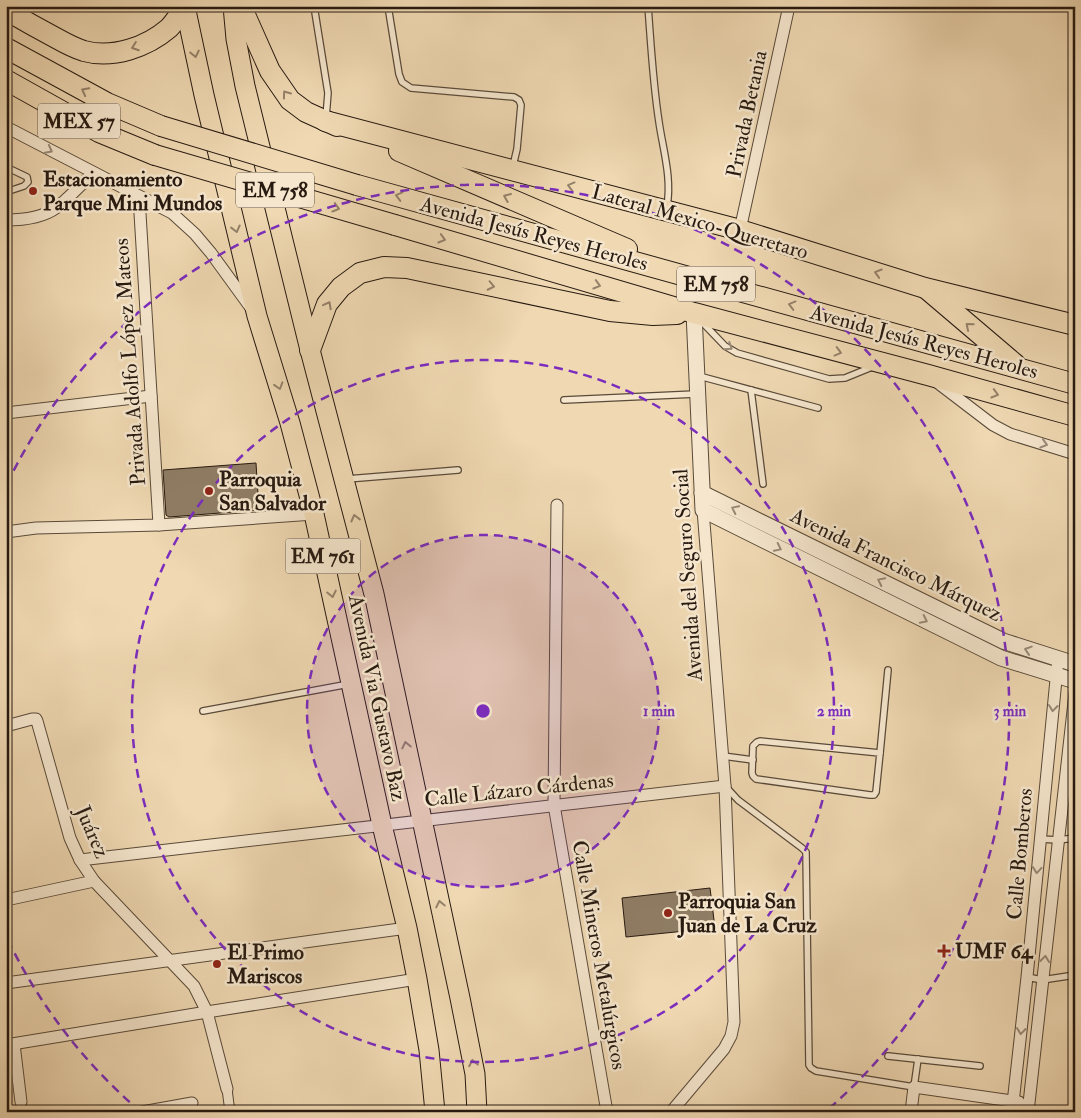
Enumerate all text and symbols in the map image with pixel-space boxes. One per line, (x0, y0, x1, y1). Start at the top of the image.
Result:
one-way arrow (131, 41, 140, 51)
street label: Privada Betania (720, 48, 774, 180)
one-way arrow (189, 50, 200, 58)
one-way arrow (81, 87, 90, 97)
one-way arrow (283, 90, 292, 100)
road number: MEX 57 (38, 104, 120, 138)
one-way arrow (44, 144, 53, 154)
place label: Estacionamiento Parque Mini Mundos (43, 166, 222, 217)
road number: EM 758 (236, 172, 314, 208)
street label: Lateral Mexico-Queretaro (589, 178, 811, 266)
one-way arrow (567, 181, 575, 191)
marker: Estacionamiento Parque Mini Mundos (27, 185, 39, 197)
street label: Avenida Jesús Reyes Heroles (416, 190, 651, 277)
one-way arrow (395, 192, 404, 202)
one-way arrow (503, 193, 512, 204)
one-way arrow (331, 202, 340, 212)
one-way arrow (230, 225, 241, 234)
one-way arrow (437, 233, 445, 243)
street label: Privada Adolfo López Mateos (108, 237, 152, 487)
road number: EM 758 (677, 266, 755, 302)
one-way arrow (875, 269, 883, 279)
one-way arrow (593, 279, 601, 289)
one-way arrow (486, 280, 495, 291)
street label: Avenida Jesús Reyes Heroles (806, 298, 1041, 385)
one-way arrow (788, 301, 796, 311)
one-way arrow (322, 302, 332, 311)
one-way arrow (966, 322, 975, 331)
one-way arrow (723, 341, 732, 351)
one-way arrow (834, 346, 842, 356)
one-way arrow (273, 381, 283, 390)
one-way arrow (991, 388, 999, 398)
one-way arrow (1040, 439, 1048, 449)
place label: Parroquia San Salvador (219, 466, 327, 517)
street label: Avenida del Seguro Social (667, 467, 709, 683)
marker: Parroquia San Salvador (203, 485, 215, 497)
street label: Avenida Francisco Márquez (785, 502, 1006, 628)
one-way arrow (732, 505, 741, 515)
one-way arrow (350, 514, 361, 523)
road number: EM 761 (286, 538, 360, 574)
one-way arrow (773, 541, 782, 552)
one-way arrow (877, 577, 886, 587)
one-way arrow (326, 590, 336, 599)
street label: Avenida Via Gustavo Baz (342, 591, 412, 804)
one-way arrow (919, 614, 928, 624)
one-way arrow (1025, 645, 1033, 655)
centre of rings (474, 702, 492, 720)
text: 1 min (643, 702, 675, 721)
text: 2 min (817, 702, 851, 721)
text: 3 min (994, 702, 1026, 721)
one-way arrow (1048, 704, 1059, 712)
one-way arrow (401, 741, 412, 750)
street label: Calle Lázaro Cárdenas (423, 767, 615, 813)
street label: Calle Bomberos (1001, 787, 1039, 921)
street label: Juárez (69, 801, 115, 862)
street label: Calle Mineros Metalúrgicos (566, 838, 632, 1072)
one-way arrow (1032, 866, 1043, 874)
place label: Parroquia San Juan de La Cruz (677, 888, 817, 939)
one-way arrow (435, 900, 446, 909)
marker: Parroquia San Juan de La Cruz (662, 907, 674, 919)
place label: UMF 64 (955, 938, 1034, 965)
place label: El Primo Mariscos (226, 939, 304, 990)
marker: UMF 64 (937, 944, 951, 958)
one-way arrow (1039, 955, 1050, 963)
marker: El Primo Mariscos (211, 958, 223, 970)
one-way arrow (1016, 1028, 1027, 1036)
one-way arrow (468, 1059, 478, 1068)

